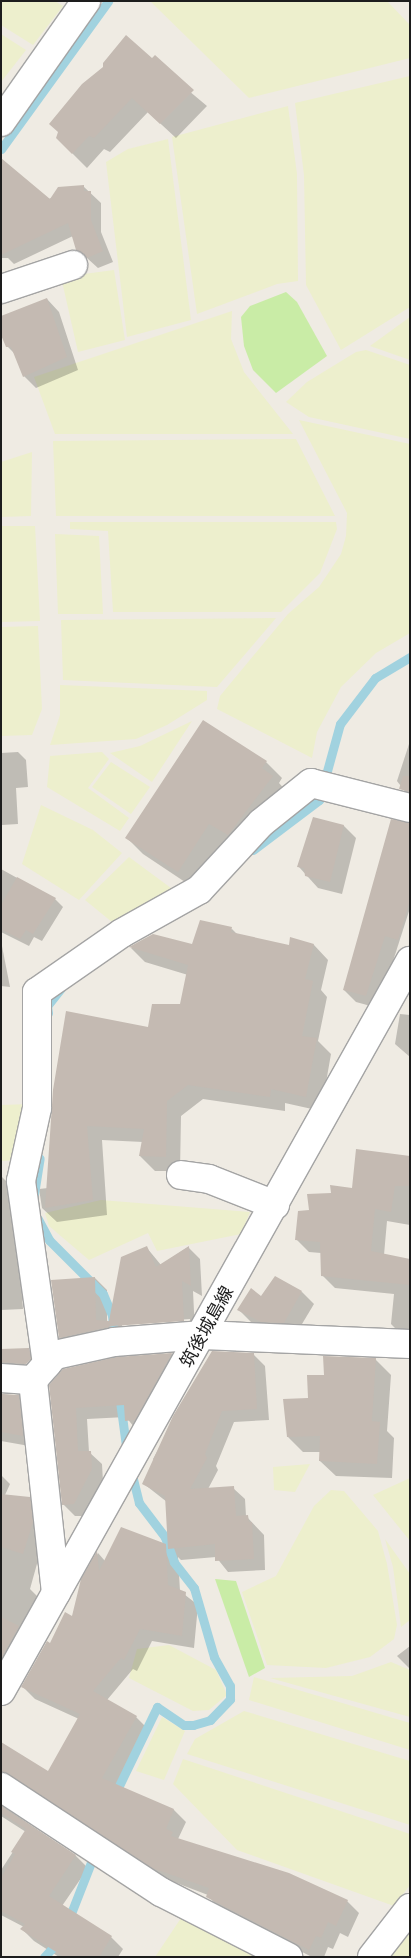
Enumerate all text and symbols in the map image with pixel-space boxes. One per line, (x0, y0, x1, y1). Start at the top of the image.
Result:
street label: 筑後城島線 (176, 1282, 238, 1372)

